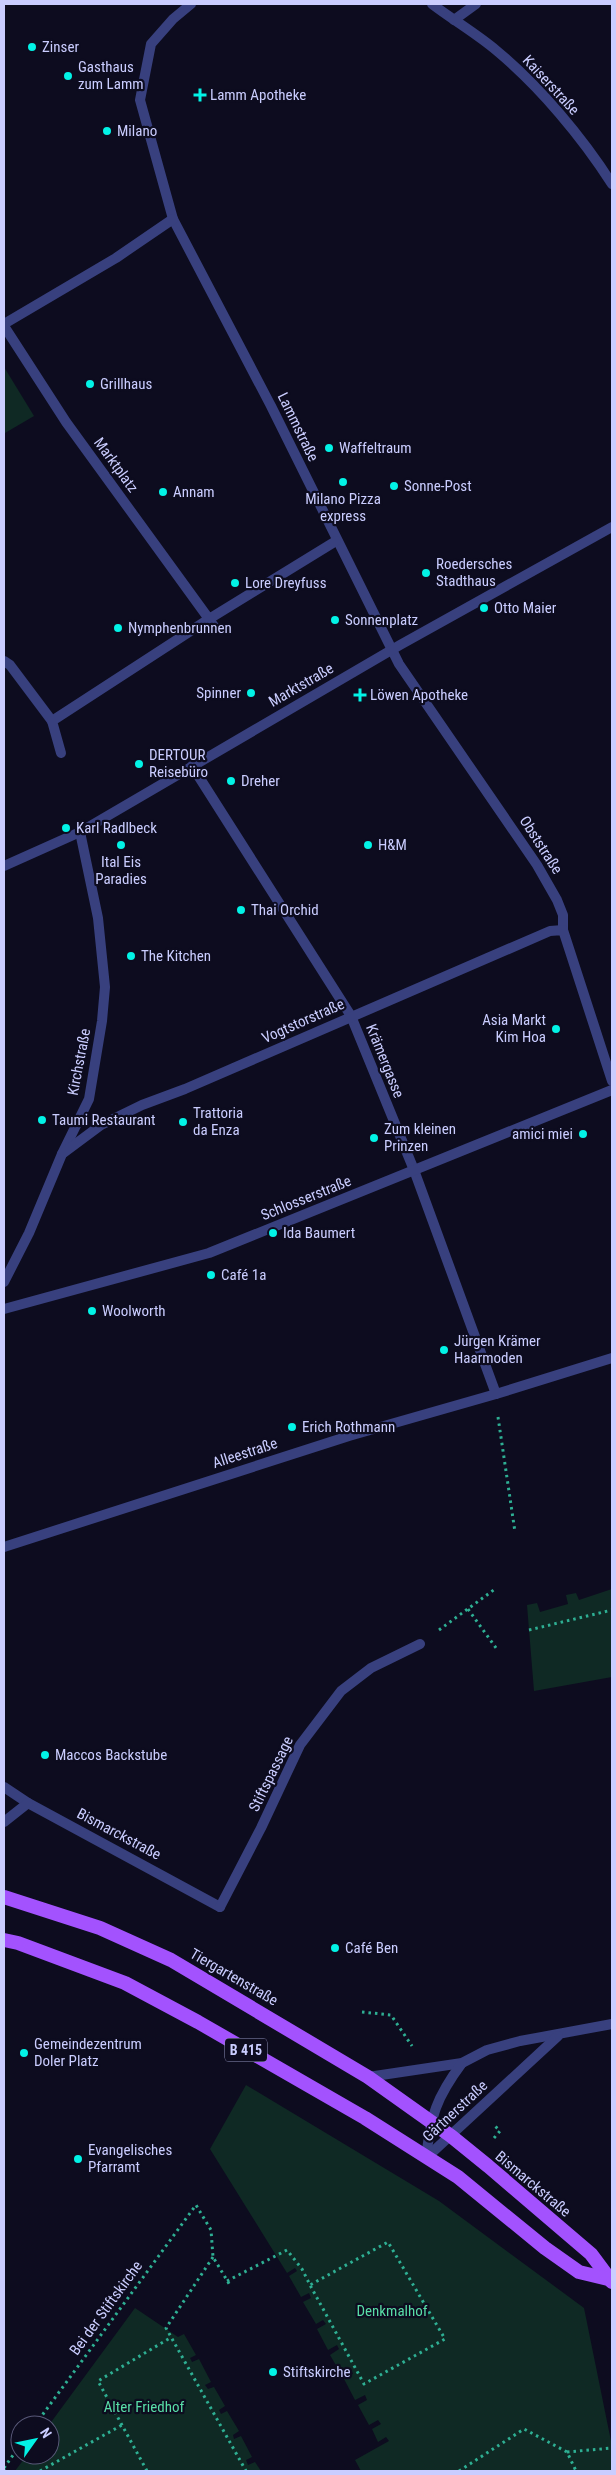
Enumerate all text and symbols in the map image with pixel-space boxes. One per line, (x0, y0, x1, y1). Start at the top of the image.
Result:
place label: Zinser (42, 38, 79, 56)
marker: Zinser (26, 41, 38, 53)
street label: Kaiserstraße (519, 51, 583, 119)
place label: Gasthaus zum Lamm (78, 58, 143, 93)
marker: Gasthaus zum Lamm (62, 70, 74, 82)
place label: Lamm Apotheke (210, 86, 306, 104)
marker: Lamm Apotheke (194, 89, 206, 101)
place label: Milano (117, 122, 157, 140)
marker: Milano (101, 125, 113, 137)
place label: Grillhaus (100, 375, 152, 393)
marker: Grillhaus (84, 378, 96, 390)
street label: Lammstraße (274, 390, 322, 464)
street label: Marktplatz (90, 434, 142, 496)
place label: Waffeltraum (339, 439, 412, 457)
marker: Waffeltraum (323, 442, 335, 454)
marker: Milano Pizza express (337, 476, 349, 488)
place label: Sonne-Post (404, 477, 472, 495)
marker: Sonne-Post (388, 480, 400, 492)
place label: Annam (173, 483, 215, 501)
marker: Annam (157, 486, 169, 498)
place label: Milano Pizza express (305, 490, 381, 525)
place label: Roedersches Stadthaus (436, 555, 513, 590)
marker: Roedersches Stadthaus (420, 567, 432, 579)
place label: Lore Dreyfuss (245, 574, 327, 592)
marker: Lore Dreyfuss (229, 577, 241, 589)
place label: Otto Maier (494, 599, 557, 617)
marker: Otto Maier (478, 602, 490, 614)
place label: Sonnenplatz (345, 611, 418, 629)
marker: Sonnenplatz (329, 614, 341, 626)
place label: Nymphenbrunnen (128, 619, 232, 637)
marker: Nymphenbrunnen (112, 622, 124, 634)
street label: Marktstraße (265, 659, 337, 711)
place label: Spinner (196, 684, 241, 702)
place label: Löwen Apotheke (370, 686, 468, 704)
marker: Spinner (245, 687, 257, 699)
marker: Löwen Apotheke (354, 689, 366, 701)
place label: DERTOUR Reisebüro (149, 746, 208, 781)
marker: DERTOUR Reisebüro (133, 758, 145, 770)
place label: Dreher (241, 772, 280, 790)
marker: Dreher (225, 775, 237, 787)
street label: Obststraße (516, 813, 566, 877)
place label: Karl Radlbeck (76, 819, 157, 837)
marker: Karl Radlbeck (60, 822, 72, 834)
place label: H&M (378, 836, 407, 854)
marker: Ital Eis Paradies (115, 839, 127, 851)
marker: H&M (362, 839, 374, 851)
place label: Ital Eis Paradies (95, 853, 147, 888)
place label: Thai Orchid (251, 901, 319, 919)
marker: Thai Orchid (235, 904, 247, 916)
place label: The Kitchen (141, 947, 211, 965)
marker: The Kitchen (125, 950, 137, 962)
street label: Vogtstorstraße (259, 995, 347, 1047)
place label: Asia Markt Kim Hoa (482, 1011, 546, 1046)
street label: Krämergasse (362, 1022, 408, 1100)
marker: Asia Markt Kim Hoa (550, 1023, 562, 1035)
street label: Kirchstraße (64, 1027, 94, 1097)
place label: Trattoria da Enza (193, 1104, 243, 1139)
place label: Taumi Restaurant (52, 1111, 155, 1129)
marker: Taumi Restaurant (36, 1114, 48, 1126)
marker: Trattoria da Enza (177, 1116, 189, 1128)
place label: Zum kleinen Prinzen (384, 1120, 456, 1155)
place label: amici miei (512, 1125, 573, 1143)
marker: amici miei (577, 1128, 589, 1140)
marker: Zum kleinen Prinzen (368, 1132, 380, 1144)
street label: Schlosserstraße (258, 1172, 354, 1224)
place label: Ida Baumert (283, 1224, 355, 1242)
marker: Ida Baumert (267, 1227, 279, 1239)
place label: Café 1a (221, 1266, 266, 1284)
marker: Café 1a (205, 1269, 217, 1281)
place label: Woolworth (102, 1302, 166, 1320)
marker: Woolworth (86, 1305, 98, 1317)
place label: Jürgen Krämer Haarmoden (454, 1332, 541, 1367)
marker: Jürgen Krämer Haarmoden (438, 1344, 450, 1356)
place label: Erich Rothmann (302, 1418, 395, 1436)
marker: Erich Rothmann (286, 1421, 298, 1433)
street label: Alleestraße (210, 1434, 280, 1472)
street label: Stiftspassage (245, 1733, 297, 1815)
place label: Maccos Backstube (55, 1746, 167, 1764)
marker: Maccos Backstube (39, 1749, 51, 1761)
street label: Bismarckstraße (74, 1804, 164, 1864)
place label: Café Ben (345, 1939, 398, 1957)
marker: Café Ben (329, 1942, 341, 1954)
street label: Tiergartenstraße (187, 1945, 281, 2009)
place label: Gemeindezentrum Doler Platz (34, 2035, 142, 2070)
road number: B 415 (225, 2038, 267, 2062)
marker: Gemeindezentrum Doler Platz (18, 2047, 30, 2059)
street label: Gärtnerstraße (419, 2076, 491, 2146)
place label: Evangelisches Pfarramt (88, 2141, 172, 2176)
street label: Bismarckstraße (492, 2147, 574, 2221)
marker: Evangelisches Pfarramt (72, 2153, 84, 2165)
street label: Bei der Stiftskirche (66, 2257, 146, 2359)
park label: Denkmalhof (356, 2302, 428, 2320)
place label: Stiftskirche (283, 2363, 351, 2381)
marker: Stiftskirche (267, 2366, 279, 2378)
park label: Alter Friedhof (104, 2398, 185, 2416)
north arrow (10, 2415, 60, 2465)
text: N (37, 2425, 55, 2441)

